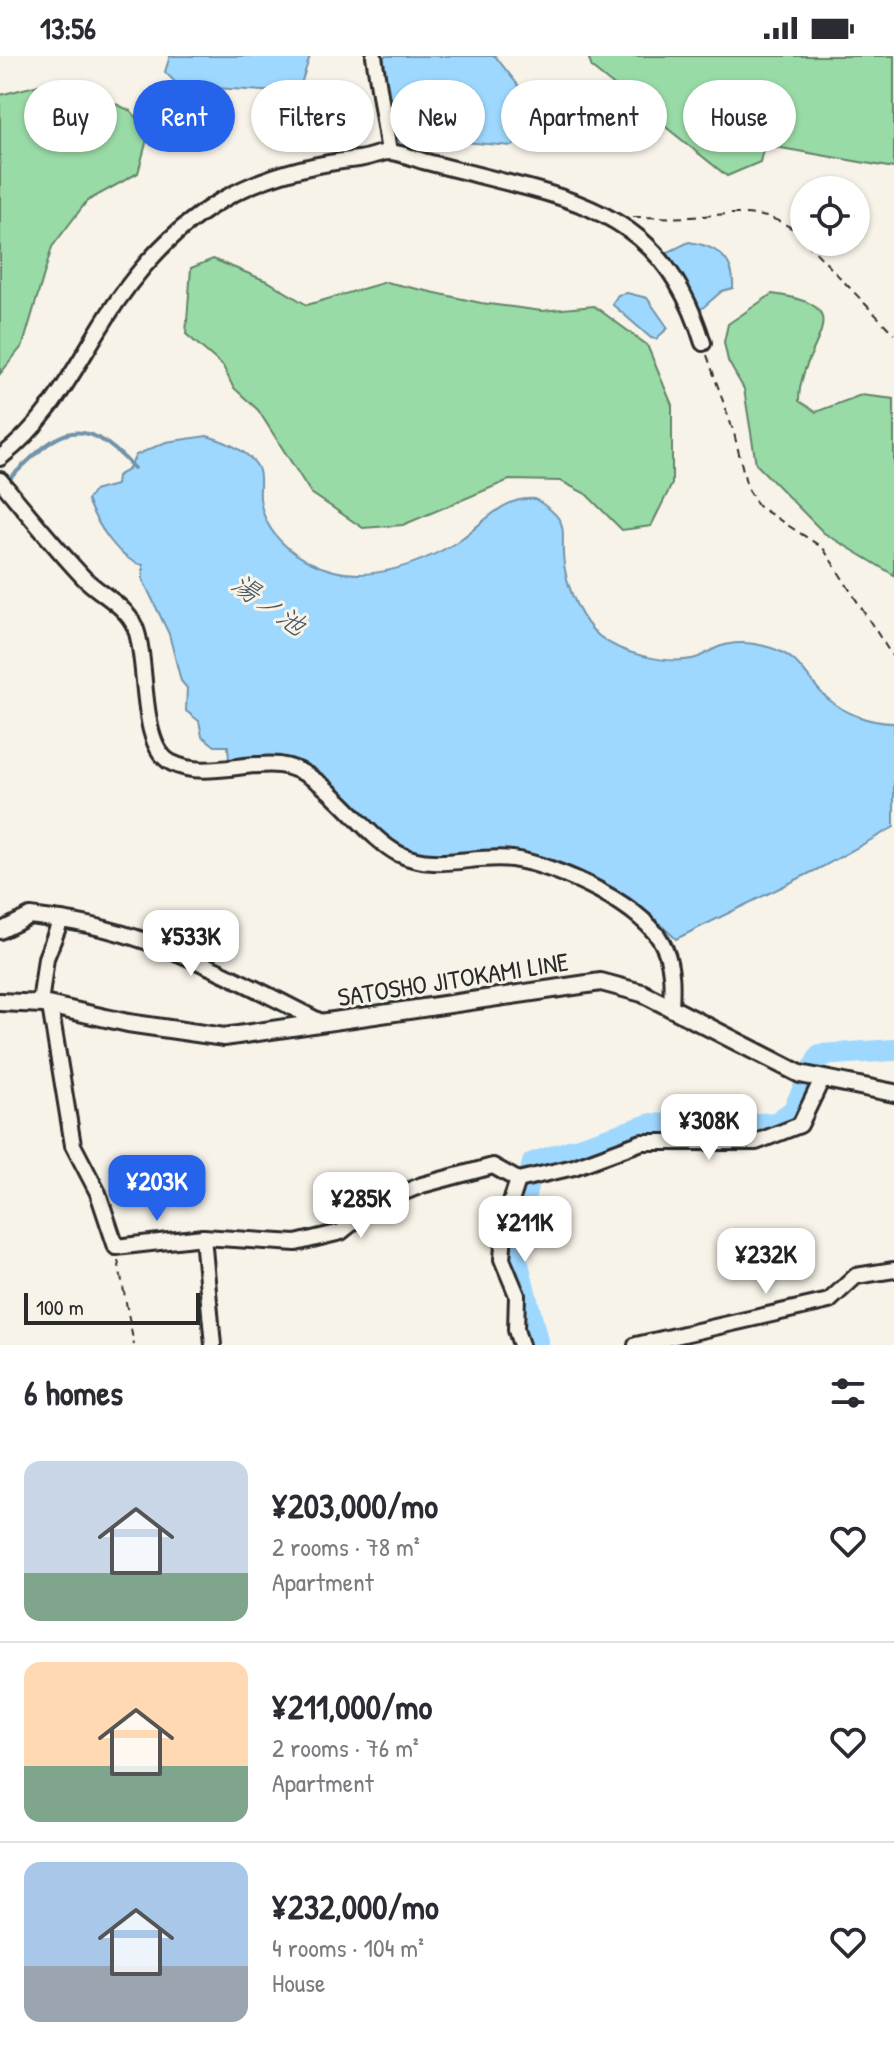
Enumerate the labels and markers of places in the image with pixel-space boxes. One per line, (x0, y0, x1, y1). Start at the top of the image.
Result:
pin: ¥533K (135, 910, 247, 978)
pin: ¥308K (653, 1094, 765, 1162)
pin: ¥203K (101, 1155, 213, 1223)
pin: ¥285K (305, 1172, 417, 1240)
pin: ¥211K (469, 1196, 581, 1264)
pin: ¥232K (710, 1228, 822, 1296)

